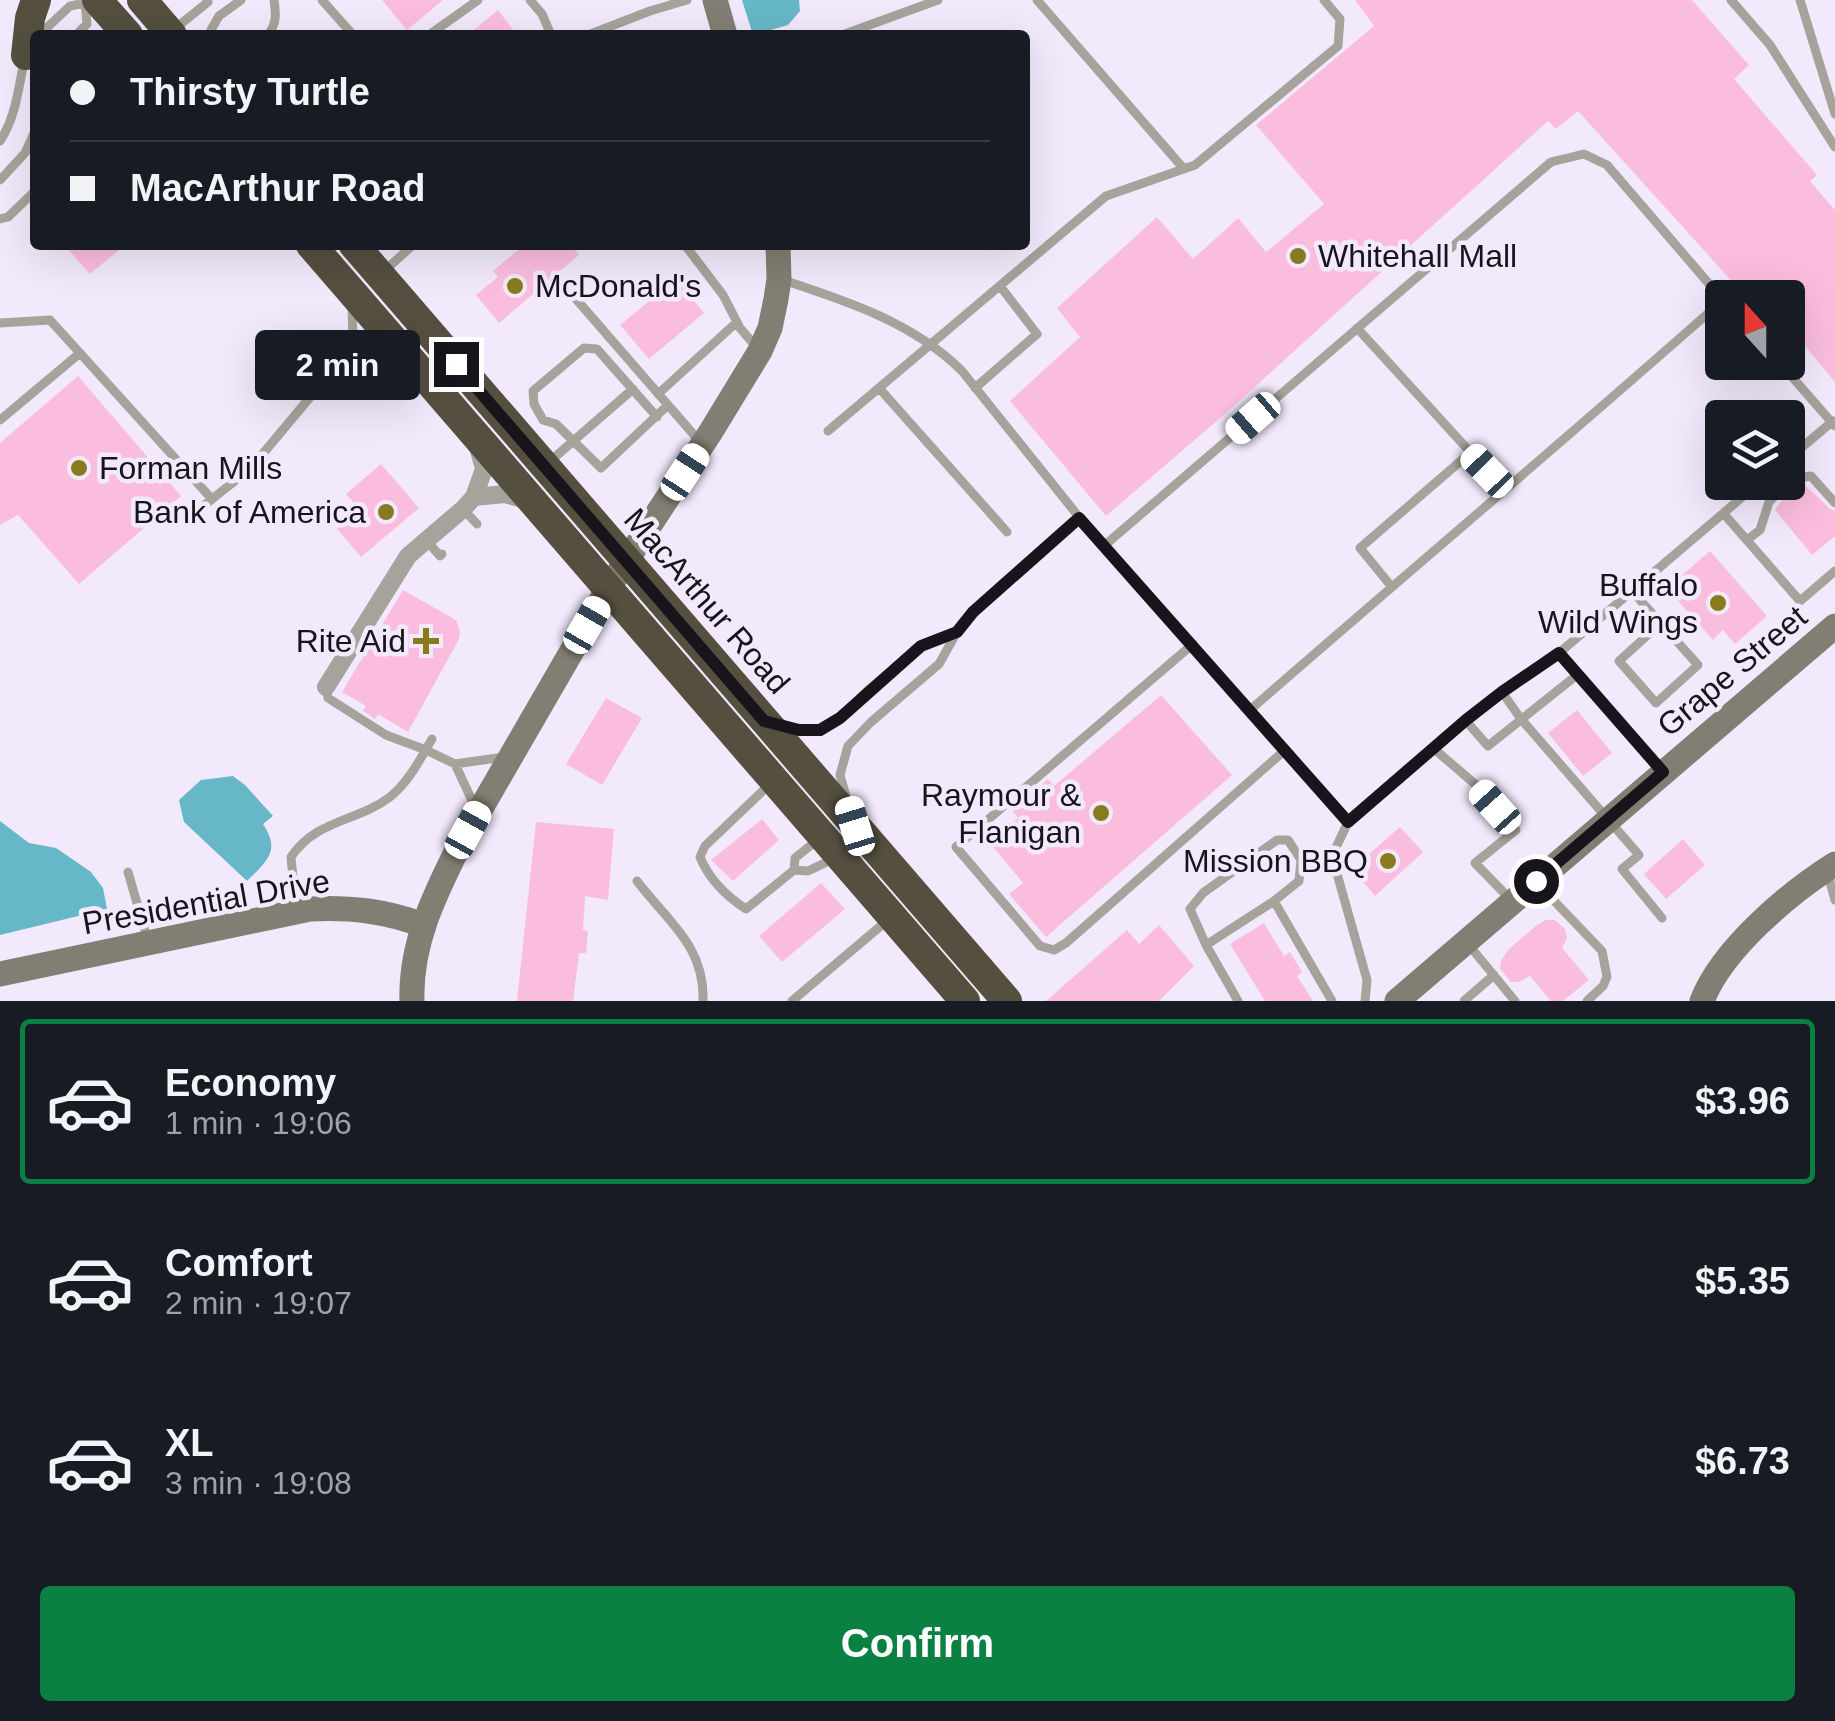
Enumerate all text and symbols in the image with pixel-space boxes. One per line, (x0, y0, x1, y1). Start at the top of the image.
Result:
text: Thirsty Turtle (130, 71, 370, 113)
text: MacArthur Road (130, 167, 426, 209)
place label: Whitehall Mall (1318, 238, 1517, 274)
marker: Whitehall Mall (1287, 245, 1309, 267)
place label: McDonald's (535, 268, 701, 304)
marker: McDonald's (504, 275, 526, 297)
north arrow (1705, 280, 1805, 380)
map controls (1705, 280, 1805, 500)
callout: 2 min (256, 329, 421, 399)
route end (434, 342, 479, 387)
text: 2 min (296, 347, 379, 383)
car (1221, 387, 1285, 449)
button: layers (1705, 400, 1805, 500)
car (656, 439, 714, 505)
car (1455, 439, 1519, 503)
place label: Forman Mills (99, 450, 282, 486)
marker: Forman Mills (68, 457, 90, 479)
place label: Bank of America (133, 494, 366, 530)
marker: Bank of America (375, 501, 397, 523)
street label: MacArthur Road (617, 501, 797, 701)
place label: Buffalo Wild Wings (1538, 567, 1698, 640)
car (559, 592, 615, 658)
marker: Buffalo Wild Wings (1707, 592, 1729, 614)
street label: Grape Street (1650, 598, 1814, 744)
place label: Rite Aid (296, 623, 406, 659)
marker: Rite Aid (415, 630, 437, 652)
car (1464, 775, 1526, 839)
place label: Raymour & Flanigan (921, 777, 1081, 850)
car (832, 793, 878, 859)
car (440, 796, 496, 864)
marker: Raymour & Flanigan (1090, 802, 1112, 824)
place label: Mission BBQ (1183, 843, 1368, 879)
marker: Mission BBQ (1377, 850, 1399, 872)
route start (1514, 859, 1559, 904)
street label: Presidential Drive (79, 863, 333, 941)
icon: car (45, 1057, 135, 1147)
text: Economy (165, 1062, 336, 1104)
text: $3.96 (1695, 1080, 1790, 1122)
text: 1 min · 19:06 (165, 1105, 352, 1141)
icon: car (45, 1237, 135, 1327)
text: Comfort (165, 1242, 313, 1284)
text: $5.35 (1695, 1260, 1790, 1302)
text: 2 min · 19:07 (165, 1285, 352, 1321)
icon: car (45, 1417, 135, 1507)
text: XL (165, 1422, 214, 1464)
text: $6.73 (1695, 1440, 1790, 1482)
text: 3 min · 19:08 (165, 1465, 352, 1501)
button: Confirm (40, 1586, 1795, 1701)

